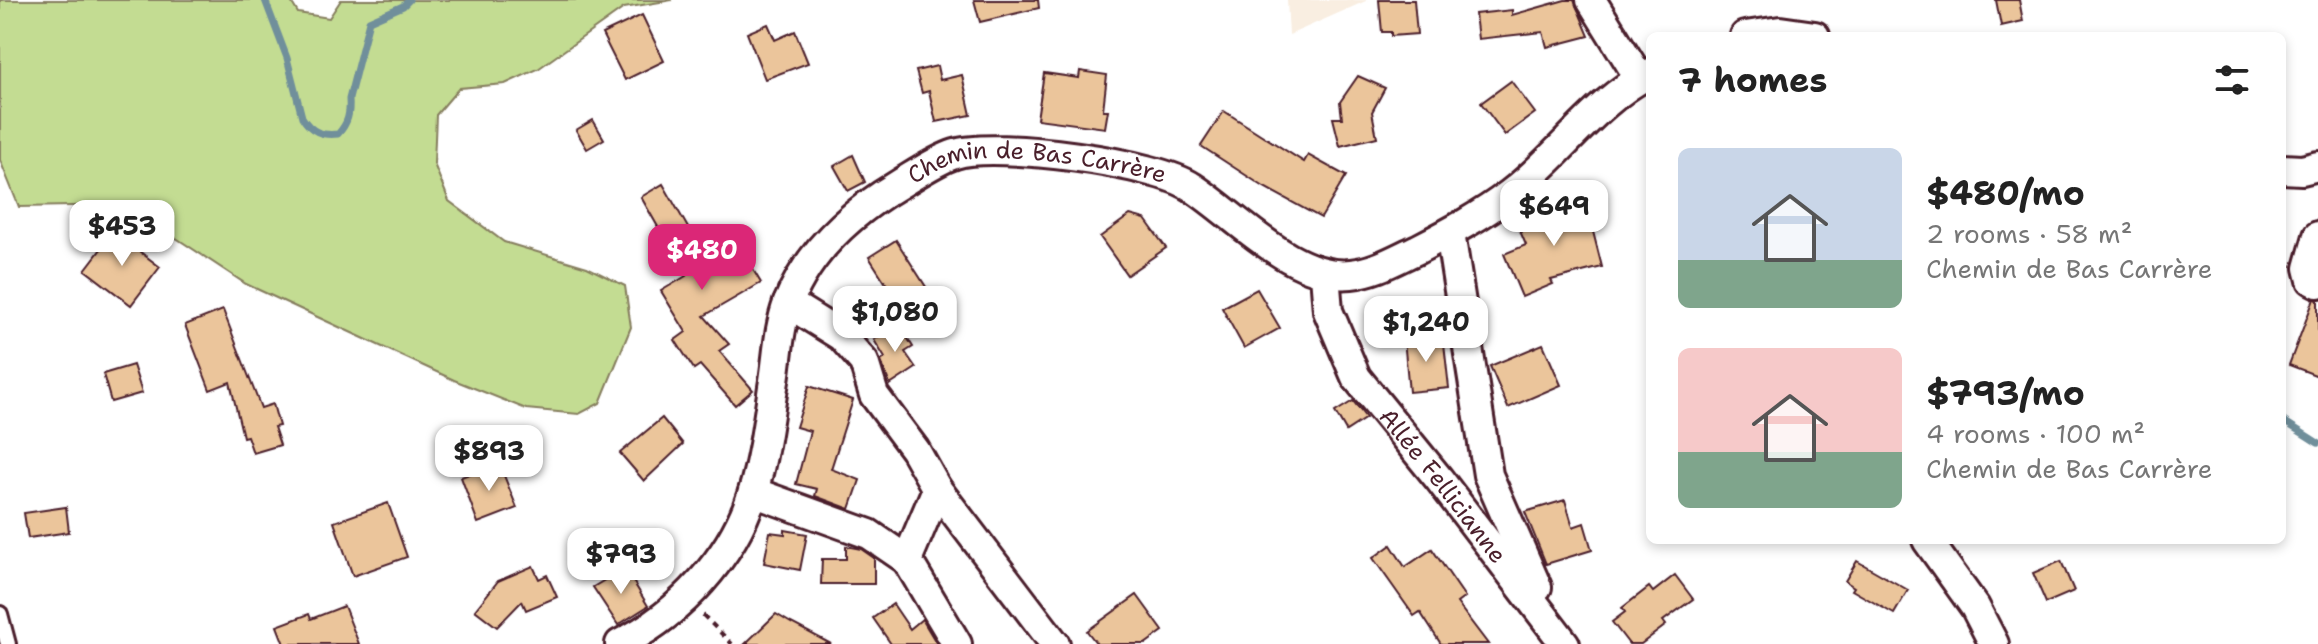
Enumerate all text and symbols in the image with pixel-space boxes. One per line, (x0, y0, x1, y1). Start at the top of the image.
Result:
text: 7 homes (1678, 57, 1827, 103)
icon: filters (2210, 58, 2254, 102)
text: Chemin de Bas Carrère (901, 134, 1170, 191)
street label: Chemin de Bas Carrère (907, 165, 1171, 199)
text: $480/mo (1926, 170, 2085, 216)
pin: $649 (1507, 180, 1601, 248)
icon: home (1742, 180, 1838, 276)
text: $649 (1518, 188, 1590, 223)
pin: $453 (75, 200, 169, 268)
text: $453 (87, 208, 157, 243)
text: 2 rooms · 58 m² (1926, 216, 2132, 251)
pin: $480 (655, 224, 749, 292)
text: $480 (666, 232, 738, 267)
text: Chemin de Bas Carrère (1926, 251, 2212, 286)
pin: $1,080 (830, 286, 960, 354)
text: $1,080 (851, 294, 939, 329)
pin: $1,240 (1361, 296, 1491, 364)
text: $1,240 (1382, 304, 1470, 339)
text: $793/mo (1926, 370, 2085, 416)
icon: home (1742, 380, 1838, 476)
street label: Allée Fellicianne (1372, 402, 1514, 570)
text: 4 rooms · 100 m² (1926, 416, 2145, 451)
pin: $893 (442, 425, 536, 493)
text: $893 (453, 433, 525, 468)
text: Chemin de Bas Carrère (1926, 451, 2212, 486)
pin: $793 (574, 528, 668, 596)
text: $793 (585, 536, 657, 571)

